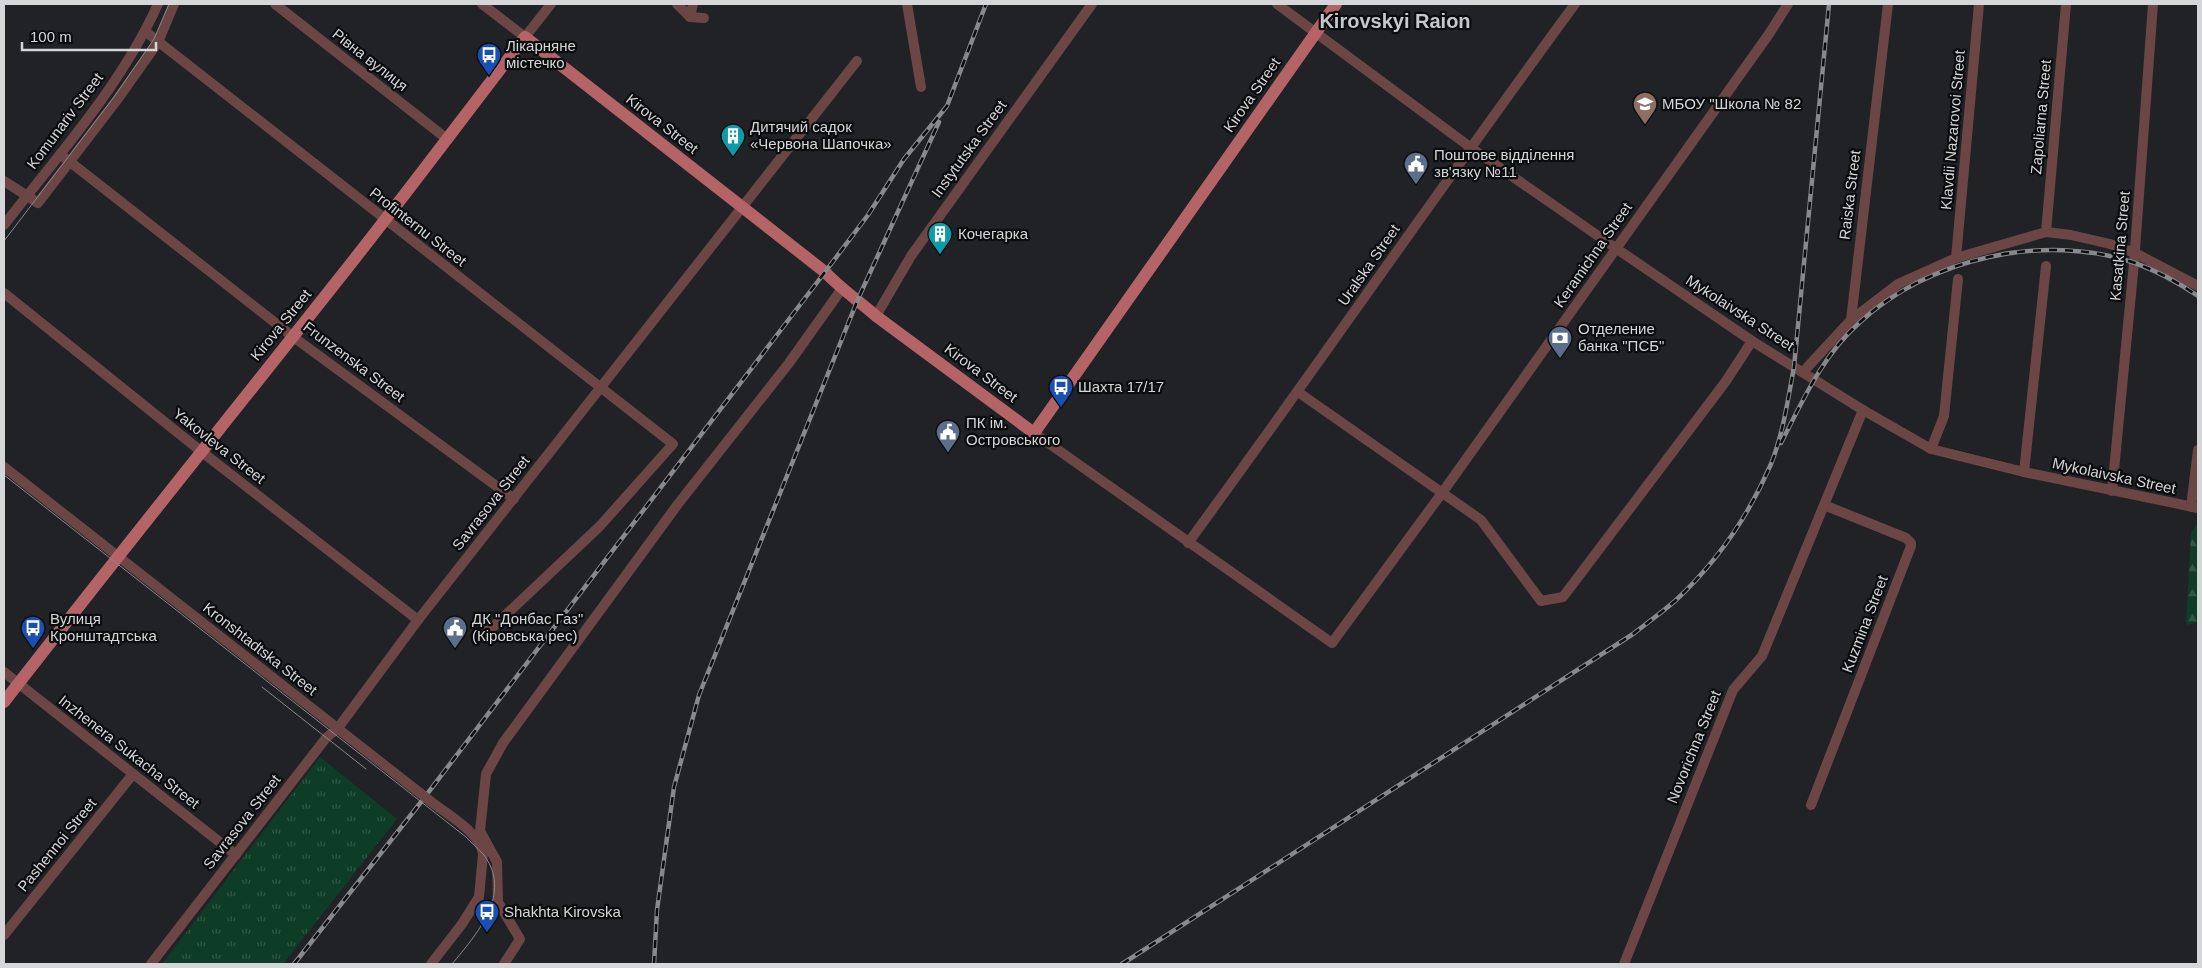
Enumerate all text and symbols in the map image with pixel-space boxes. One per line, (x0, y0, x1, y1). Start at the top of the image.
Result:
district label: Kirovskyi Raion (1319, 10, 1471, 32)
scale bar (22, 20, 156, 52)
street label: Рівна вулиця (329, 25, 411, 94)
text: 100 m (30, 28, 72, 45)
place label: Лікарняне містечко (506, 37, 576, 71)
bus stop icon: Лікарняне містечко (476, 42, 502, 76)
street label: Klavdii Nazarovoi Street (1937, 49, 1968, 210)
street label: Kirova Street (1220, 54, 1284, 135)
street label: Zapoliarna Street (2027, 58, 2054, 175)
street label: Komunariv Street (23, 69, 107, 172)
street label: Kirova Street (623, 90, 702, 158)
school or university icon: МБОУ "Школа № 82 (1632, 91, 1658, 125)
place label: МБОУ "Школа № 82 (1662, 95, 1801, 112)
street label: Instytutska Street (928, 96, 1010, 201)
place label: Дитячий садок «Червона Шапочка» (750, 118, 892, 152)
building icon: Дитячий садок «Червона Шапочка» (720, 123, 746, 157)
place label: Поштове відділення зв'язку №11 (1434, 146, 1574, 180)
street label: Raiska Street (1836, 148, 1864, 241)
public building icon: Поштове відділення зв'язку №11 (1403, 151, 1429, 185)
street label: Profinternu Street (367, 184, 471, 270)
street label: Kasatkina Street (2106, 190, 2133, 302)
street label: Keramichna Street (1550, 198, 1636, 310)
street label: Uralska Street (1334, 220, 1403, 309)
building icon: Кочегарка (927, 221, 953, 255)
place label: Кочегарка (958, 225, 1029, 242)
street label: Mykolaivska Street (1683, 271, 1798, 354)
street label: Kirova Street (247, 285, 315, 364)
street label: Frunzenska Street (300, 318, 409, 406)
place label: Отделение банка "ПСБ" (1578, 320, 1664, 354)
bank icon: Отделение банка "ПСБ" (1547, 325, 1573, 359)
street label: Kirova Street (942, 340, 1022, 406)
bus stop icon: Шахта 17/17 (1048, 374, 1074, 408)
place label: Шахта 17/17 (1078, 378, 1164, 395)
street label: Yakovleva Street (170, 404, 269, 487)
place label: ПК ім. Островського (966, 414, 1060, 448)
public building icon: ПК ім. Островського (935, 419, 961, 453)
street label: Savrasova Street (448, 451, 533, 553)
street label: Mykolaivska Street (2051, 454, 2178, 497)
street label: Kuzmina Street (1838, 572, 1891, 675)
street label: Kronshtadtska Street (200, 599, 321, 699)
place label: Вулиця Кронштадтська (50, 610, 157, 644)
place label: ДК "Донбас Газ" (Кіровська рес) (472, 610, 583, 644)
bus stop icon: Вулиця Кронштадтська (20, 615, 46, 649)
public building icon: ДК "Донбас Газ" (Кіровська рес) (442, 615, 468, 649)
street label: Novorichna Street (1663, 687, 1724, 806)
street label: Inzhenera Sukacha Street (56, 692, 204, 812)
street label: Savrasova Street (199, 770, 284, 872)
street label: Pashennoi Street (14, 794, 100, 895)
bus stop icon: Shakhta Kirovska (474, 899, 500, 933)
place label: Shakhta Kirovska (504, 903, 621, 920)

